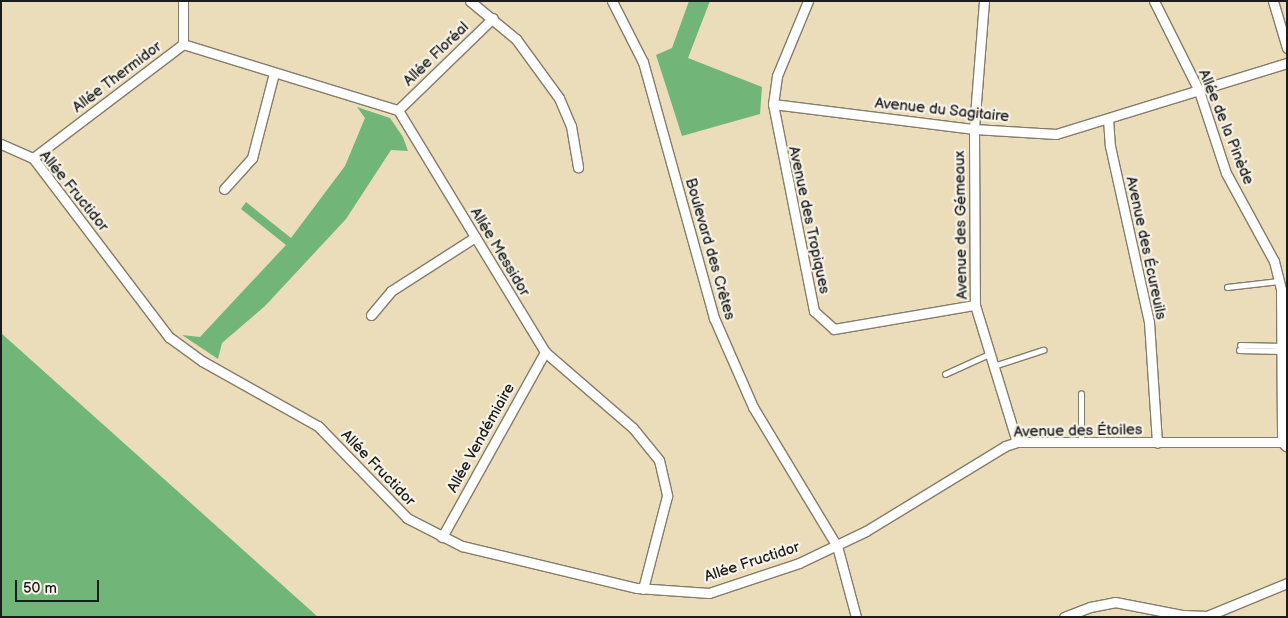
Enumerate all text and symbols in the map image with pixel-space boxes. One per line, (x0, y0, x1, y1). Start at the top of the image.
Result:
street label: Allée Floréal (399, 18, 473, 90)
street label: Allée Thermidor (69, 37, 165, 117)
street label: Allée de la Pinède (1195, 67, 1257, 187)
street label: Avenue du Sagitaire (874, 94, 1010, 126)
street label: Avenue des Tropiques (785, 144, 833, 296)
street label: Allée Fructidor (36, 147, 112, 235)
street label: Avenue des Gémeaux (951, 150, 971, 300)
street label: Avenue des Écureuils (1122, 175, 1170, 321)
street label: Boulevard des Crêtes (681, 176, 739, 322)
street label: Allée Messidor (466, 204, 534, 300)
street label: Allée Vendémiaire (443, 380, 519, 496)
street label: Avenue des Étoiles (1014, 421, 1142, 441)
street label: Allée Fructidor (337, 426, 419, 510)
street label: Allée Fructidor (702, 538, 802, 586)
scale bar (18, 570, 101, 602)
text: 50 m (23, 579, 57, 598)

